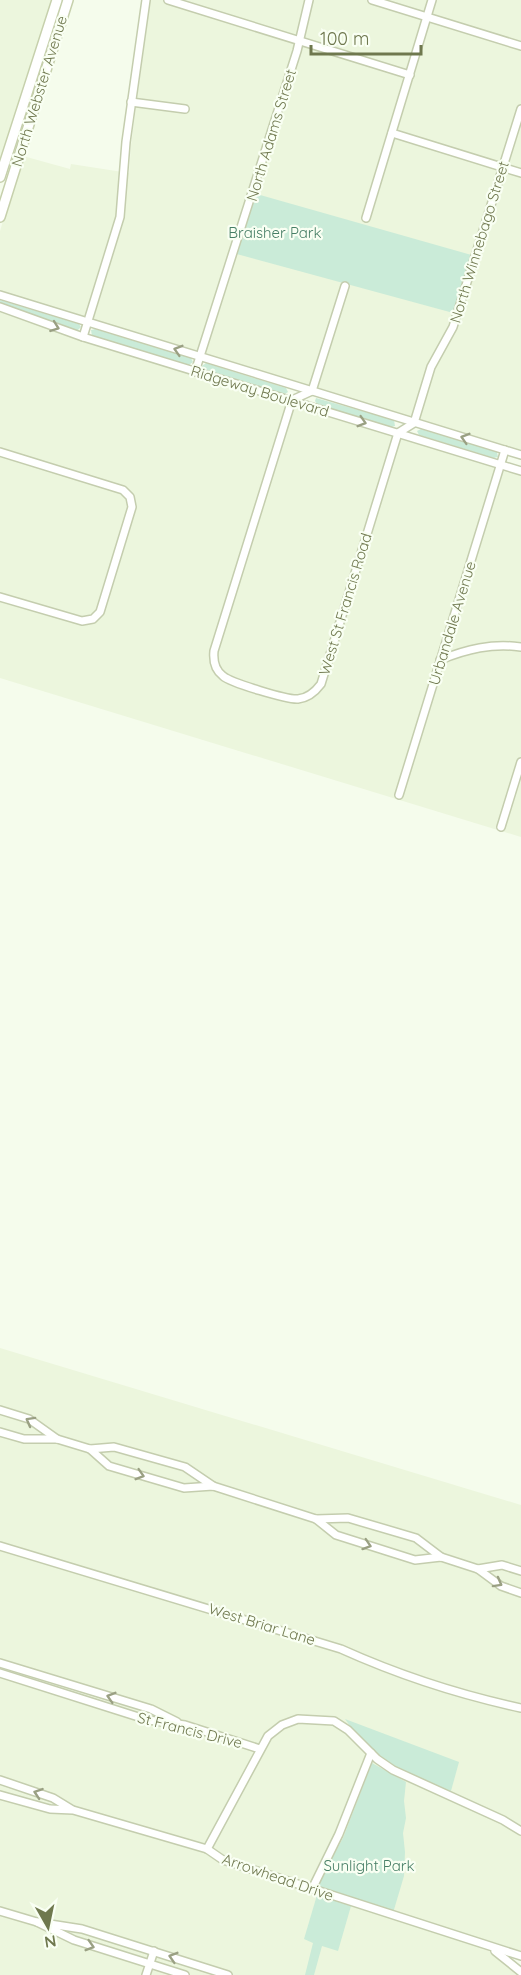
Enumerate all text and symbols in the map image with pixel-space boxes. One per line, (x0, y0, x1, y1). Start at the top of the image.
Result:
street label: North Webster Avenue (7, 13, 71, 169)
scale bar (311, 18, 420, 56)
text: 100 m (320, 27, 369, 50)
street label: North Adams Street (242, 67, 300, 203)
street label: North Winnebago Street (445, 159, 513, 325)
park label: Braisher Park (228, 223, 322, 242)
one-way arrow (49, 319, 60, 332)
one-way arrow (173, 345, 184, 357)
street label: Ridgeway Boulevard (189, 361, 331, 421)
one-way arrow (356, 415, 367, 427)
one-way arrow (460, 433, 471, 445)
street label: West St Francis Road (314, 531, 376, 677)
street label: Urbandale Avenue (424, 559, 480, 687)
one-way arrow (26, 1417, 36, 1428)
one-way arrow (135, 1468, 145, 1480)
one-way arrow (361, 1538, 372, 1550)
one-way arrow (492, 1576, 502, 1587)
street label: West Briar Lane (206, 1599, 318, 1649)
one-way arrow (106, 1692, 117, 1704)
street label: St Francis Drive (136, 1708, 244, 1752)
one-way arrow (33, 1787, 44, 1800)
street label: Arrowhead Drive (220, 1849, 336, 1905)
park label: Sunlight Park (323, 1856, 415, 1875)
north arrow (18, 1897, 78, 1957)
text: N (43, 1931, 58, 1953)
one-way arrow (84, 1938, 95, 1951)
one-way arrow (168, 1952, 179, 1964)

